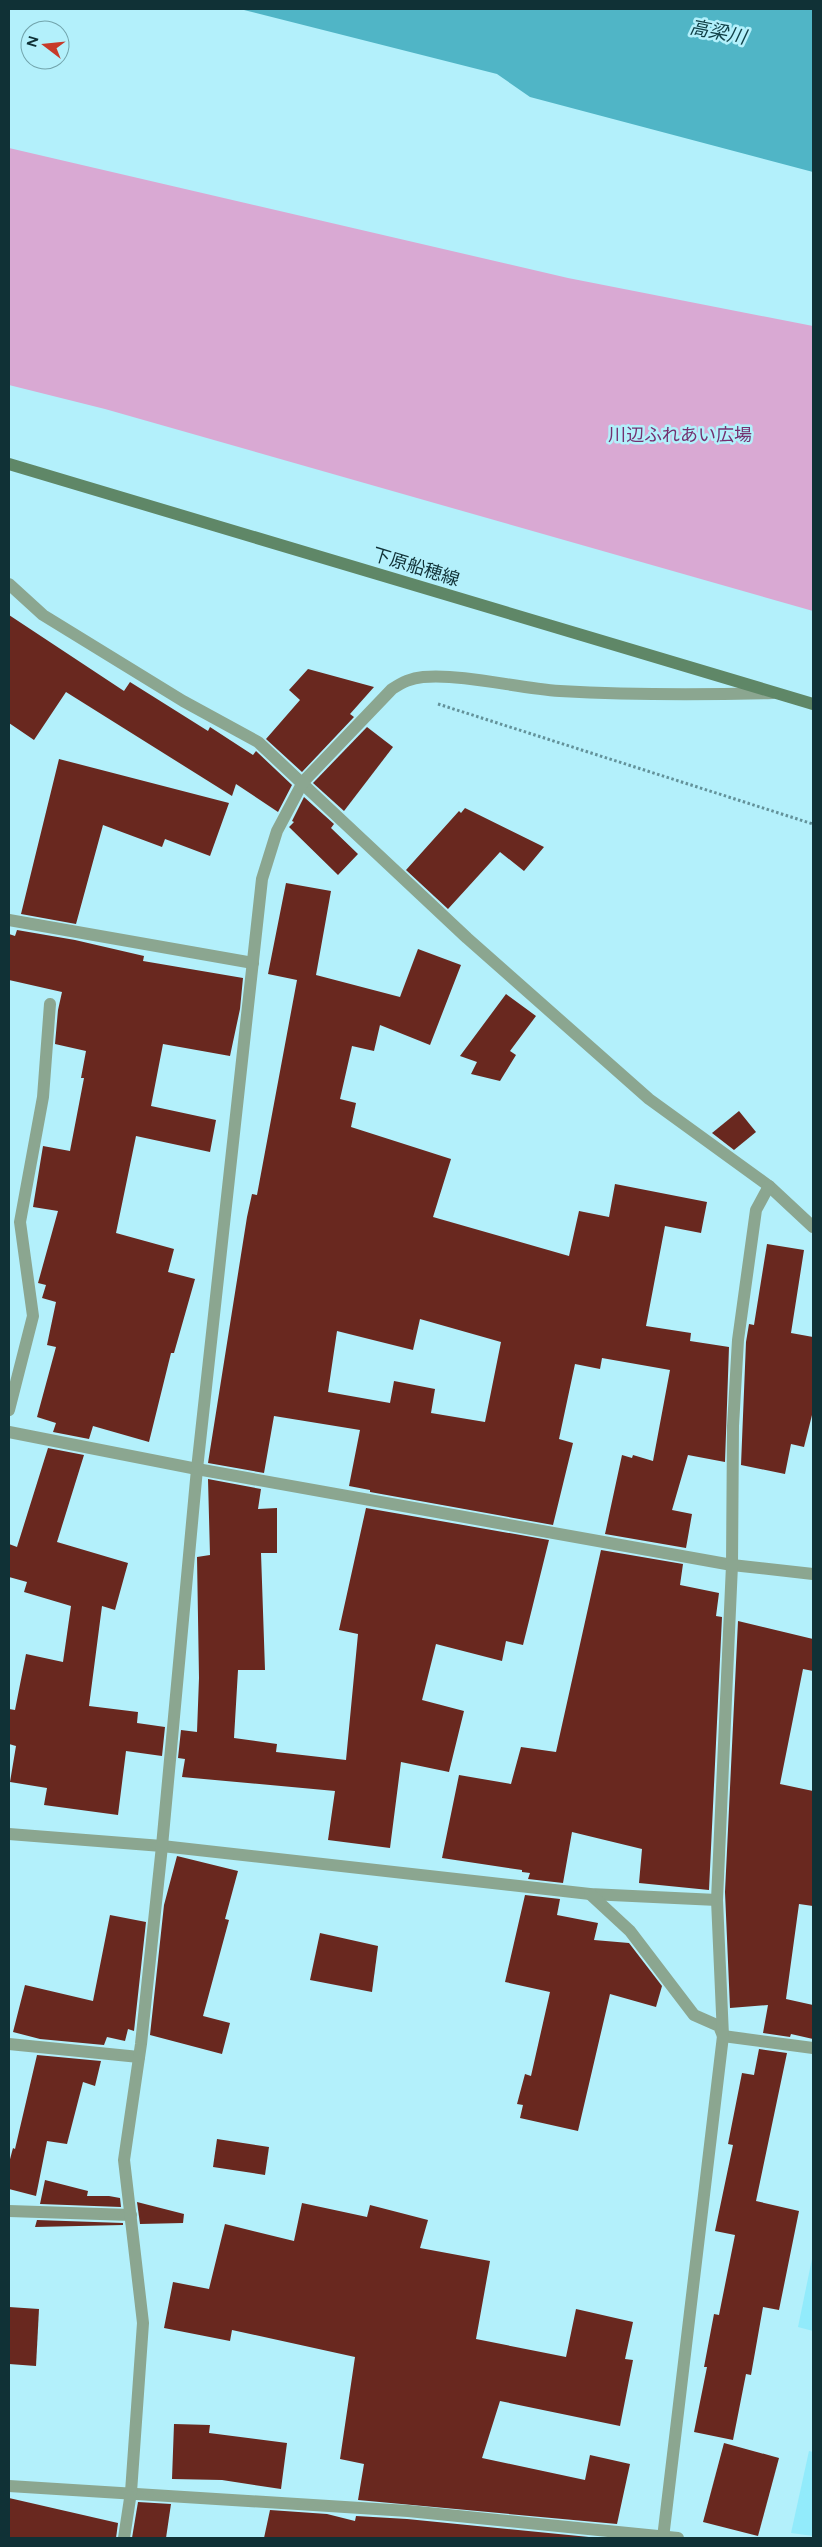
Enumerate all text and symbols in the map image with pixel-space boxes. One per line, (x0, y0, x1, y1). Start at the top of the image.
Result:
water label: 高梁川 (688, 15, 750, 49)
north arrow (20, 20, 70, 70)
text: N (23, 34, 43, 49)
park label: 川辺ふれあい広場 (608, 424, 752, 446)
street label: 下原船穂線 (370, 543, 462, 591)

